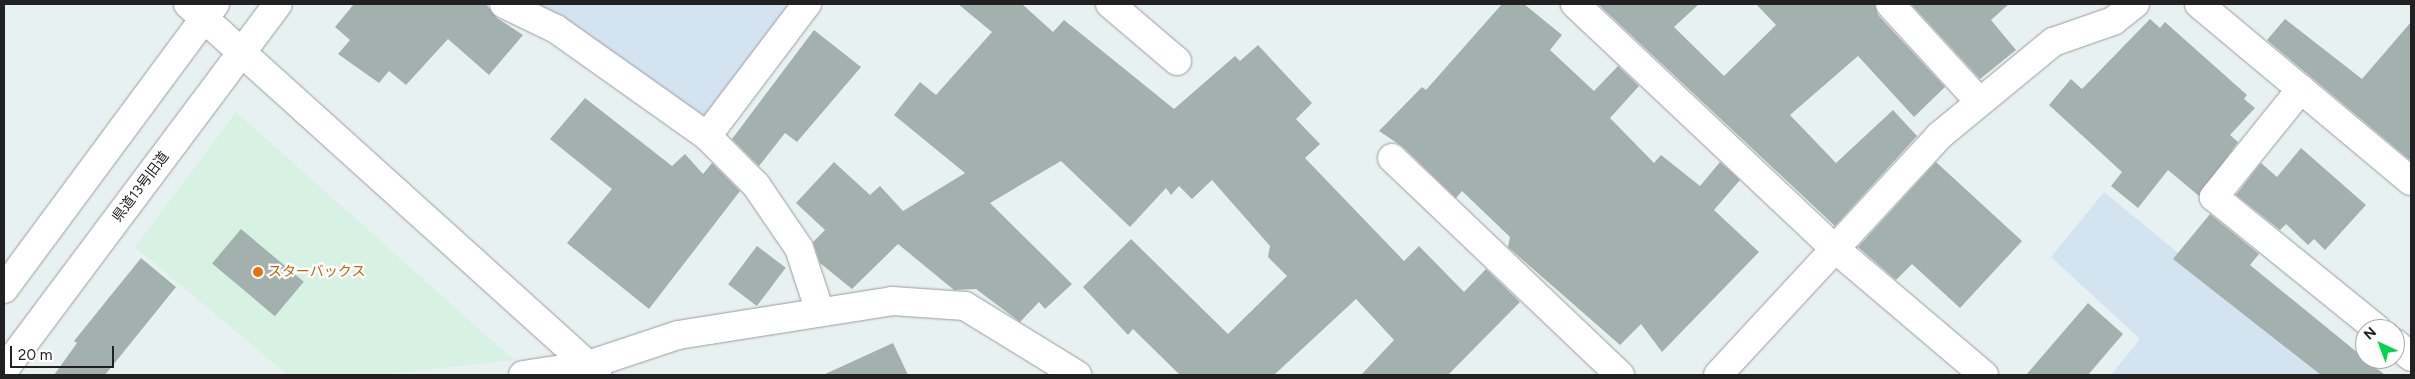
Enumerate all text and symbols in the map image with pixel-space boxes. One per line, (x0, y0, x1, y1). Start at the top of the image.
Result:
street label: 県道13号旧道 (109, 149, 173, 225)
place label: スターバックス (268, 264, 366, 280)
marker: スターバックス (252, 266, 264, 278)
north arrow (2355, 319, 2405, 369)
text: N (2360, 323, 2380, 343)
scale bar (12, 336, 116, 368)
text: 20 m (18, 346, 52, 364)

